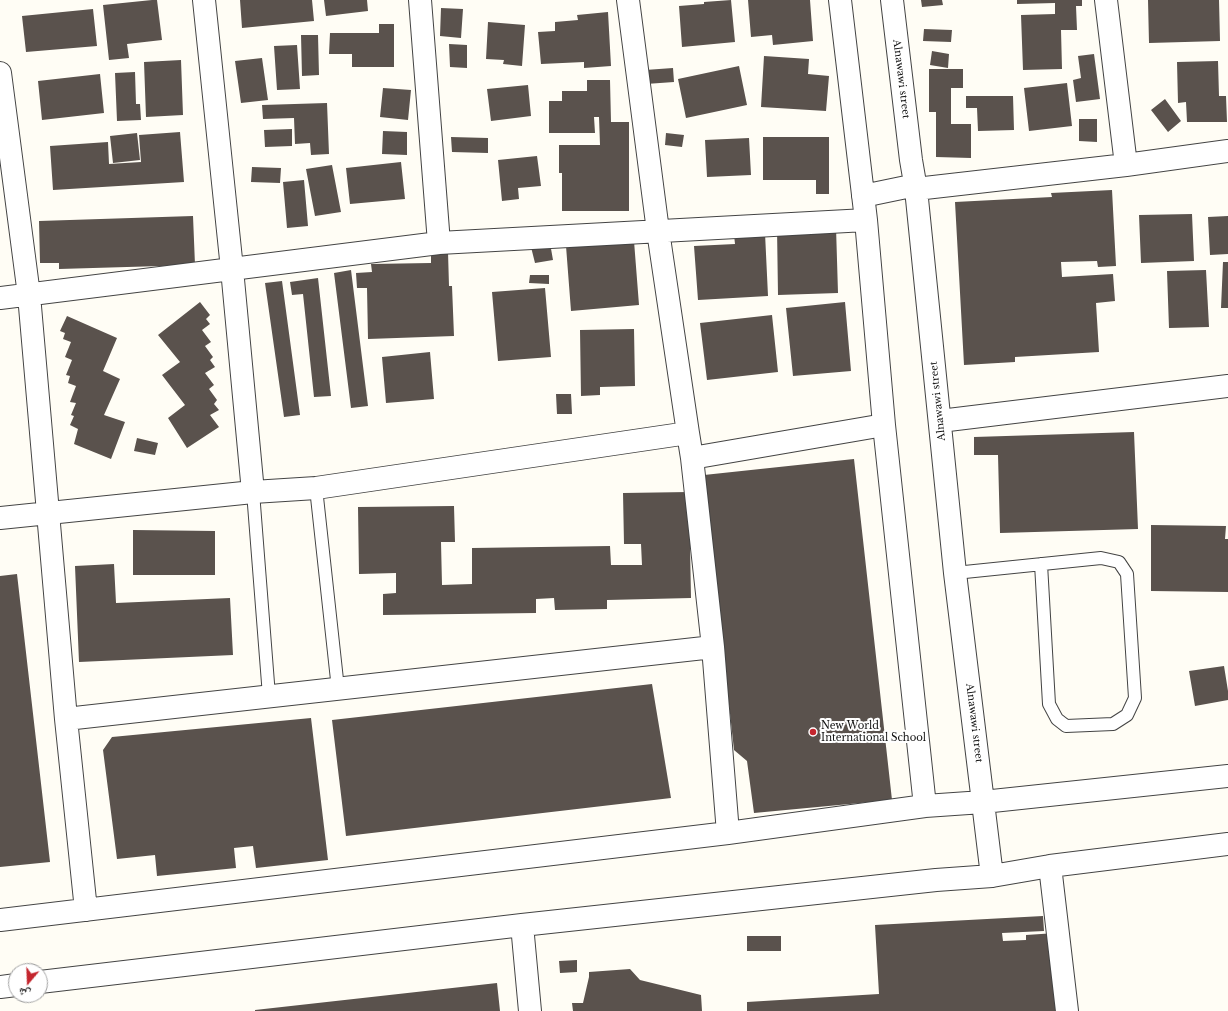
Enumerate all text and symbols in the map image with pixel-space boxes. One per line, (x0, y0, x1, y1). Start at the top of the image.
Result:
street label: Alnawawi street (890, 39, 912, 119)
street label: Alnawawi street (928, 361, 948, 441)
street label: Alnawawi street (963, 683, 985, 763)
place label: New World International School (821, 720, 926, 744)
marker: New World International School (808, 727, 818, 737)
north arrow (8, 963, 48, 1003)
text: ش (17, 985, 32, 1002)

